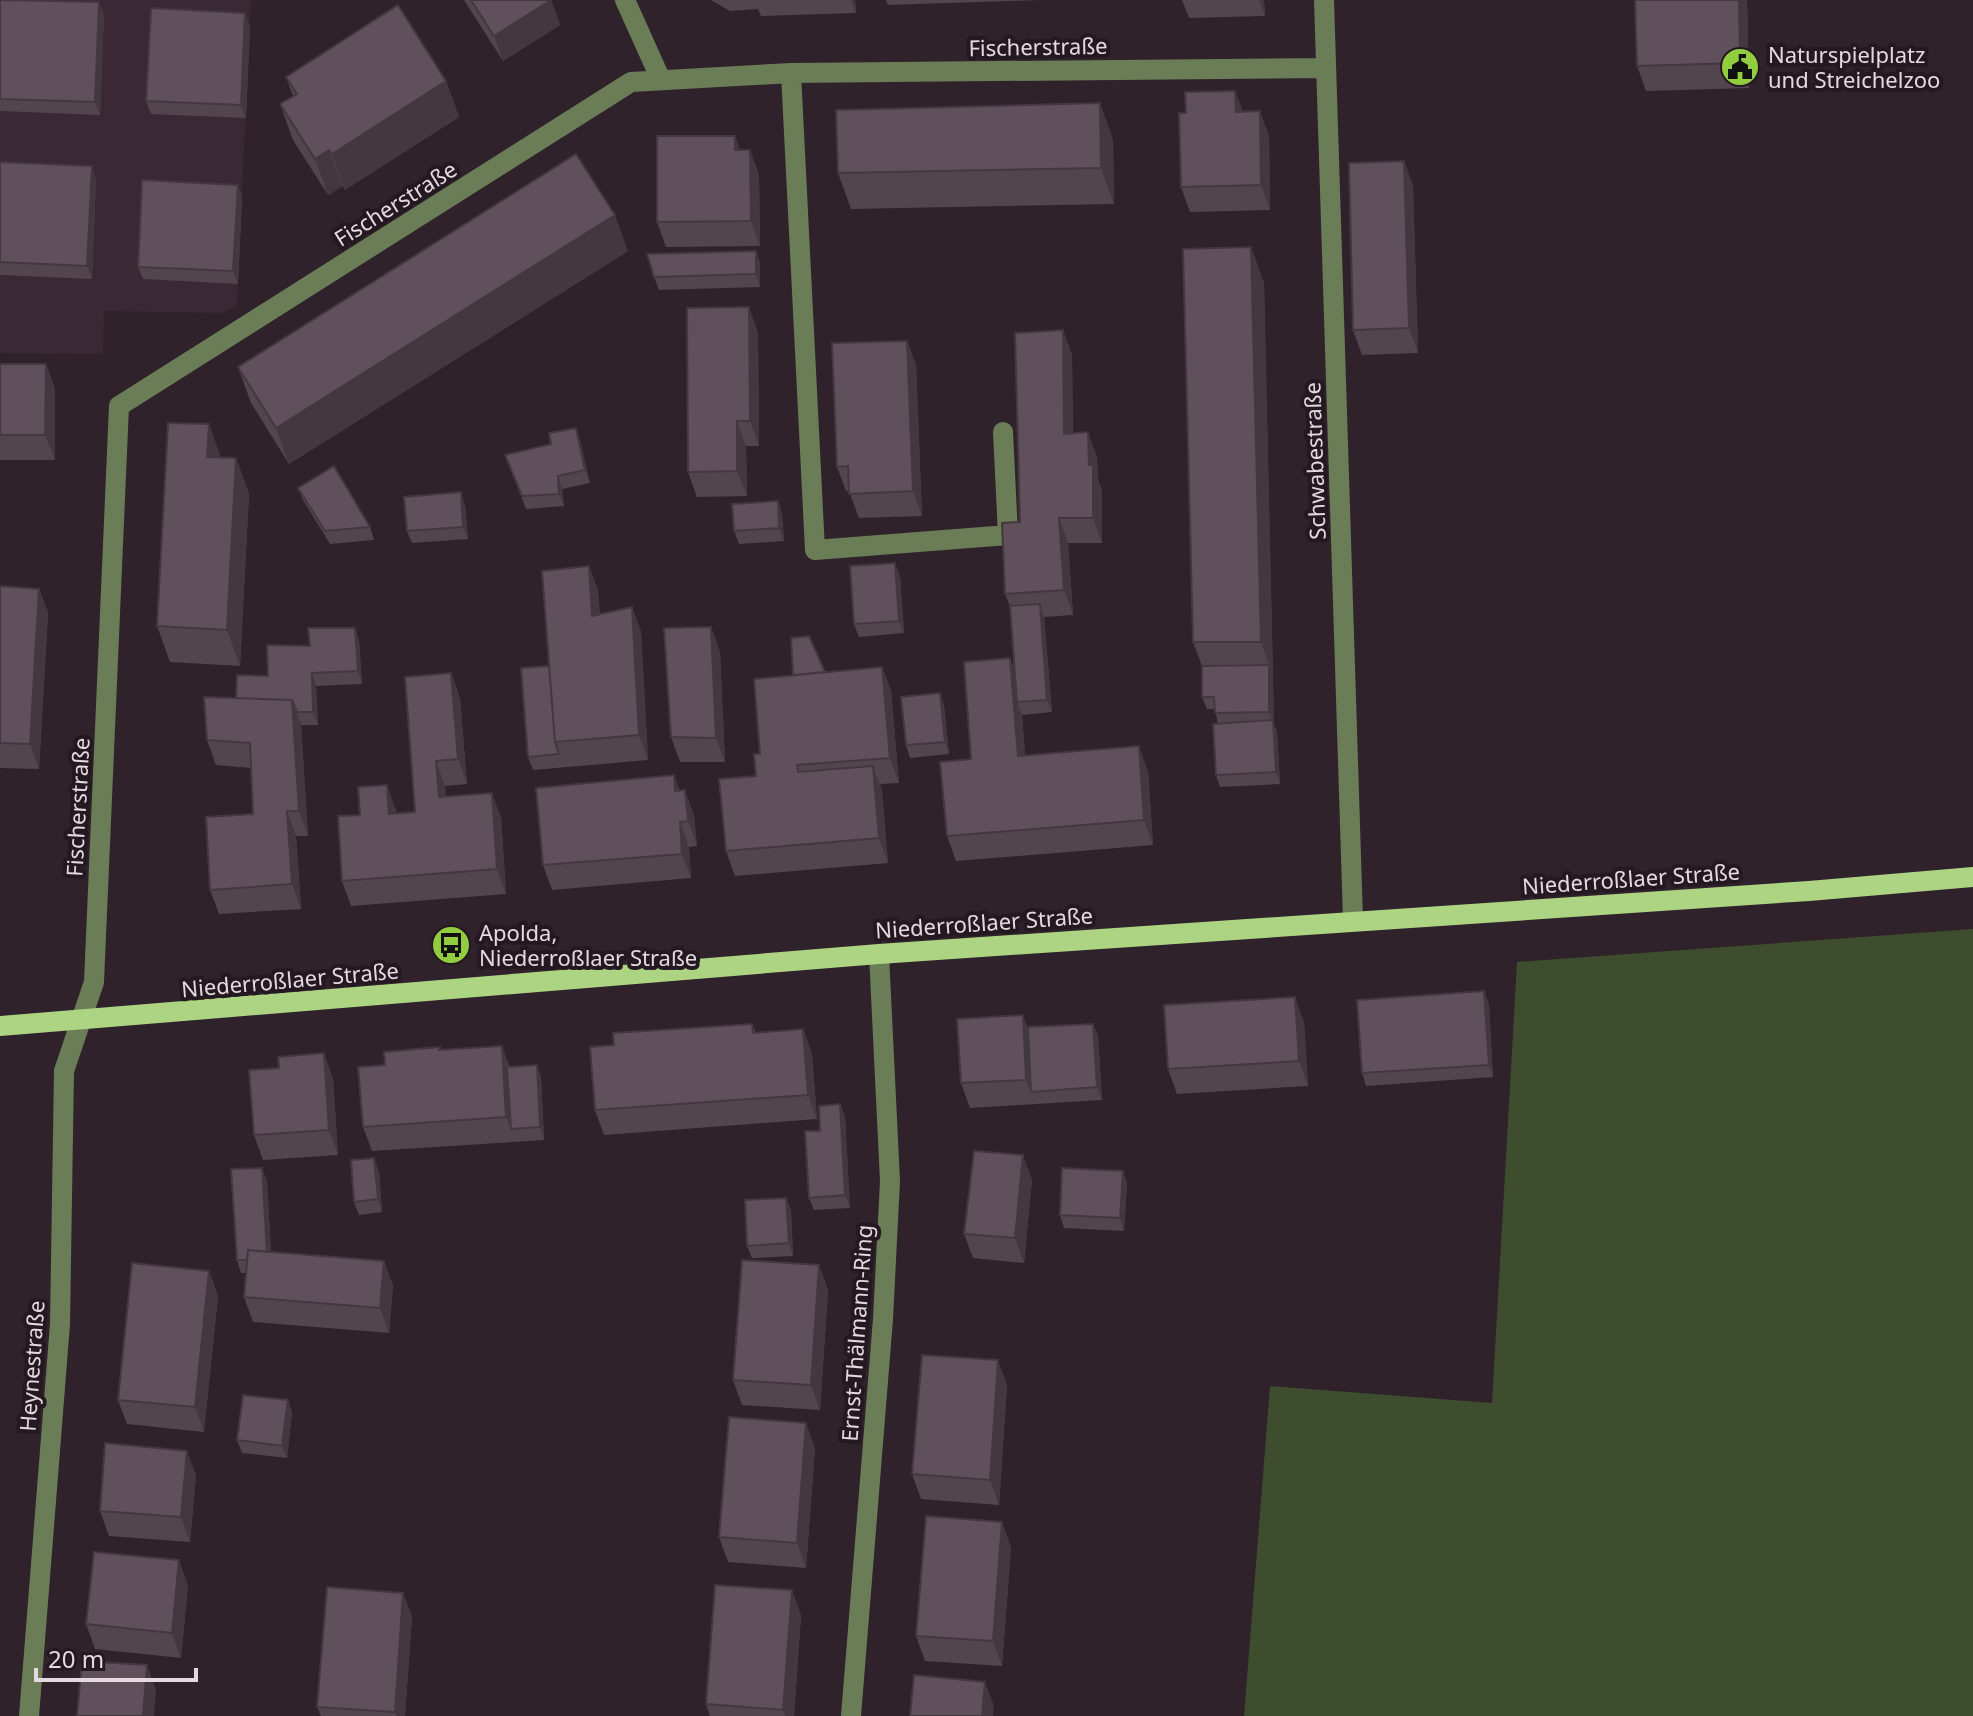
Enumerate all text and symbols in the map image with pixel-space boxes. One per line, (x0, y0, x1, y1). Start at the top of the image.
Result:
street label: Fischerstraße (968, 30, 1108, 62)
place label: Naturspielplatz und Streichelzoo (1768, 39, 1940, 94)
public building icon: Naturspielplatz und Streichelzoo (1719, 46, 1761, 88)
street label: Fischerstraße (328, 153, 462, 253)
street label: Schwabestraße (1296, 382, 1332, 540)
street label: Fischerstraße (58, 737, 96, 877)
street label: Niederroßlaer Straße (1521, 855, 1741, 901)
street label: Niederroßlaer Straße (874, 899, 1094, 945)
place label: Apolda, Niederroßlaer Straße (479, 917, 697, 972)
bus stop icon: Apolda, Niederroßlaer Straße (430, 924, 472, 966)
street label: Niederroßlaer Straße (180, 955, 400, 1003)
street label: Ernst-Thälmann-Ring (833, 1224, 879, 1442)
street label: Heynestraße (11, 1299, 51, 1433)
scale bar (36, 1632, 196, 1682)
text: 20 m (48, 1642, 104, 1675)

